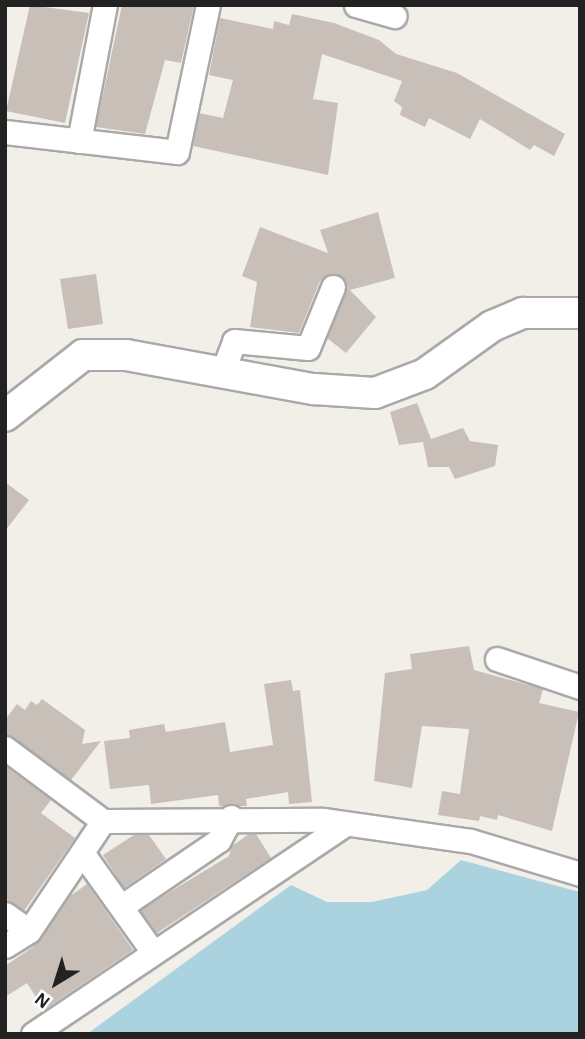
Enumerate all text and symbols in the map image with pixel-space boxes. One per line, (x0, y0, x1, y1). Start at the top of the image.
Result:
north arrow (21, 948, 91, 1018)
text: N (32, 988, 54, 1011)

